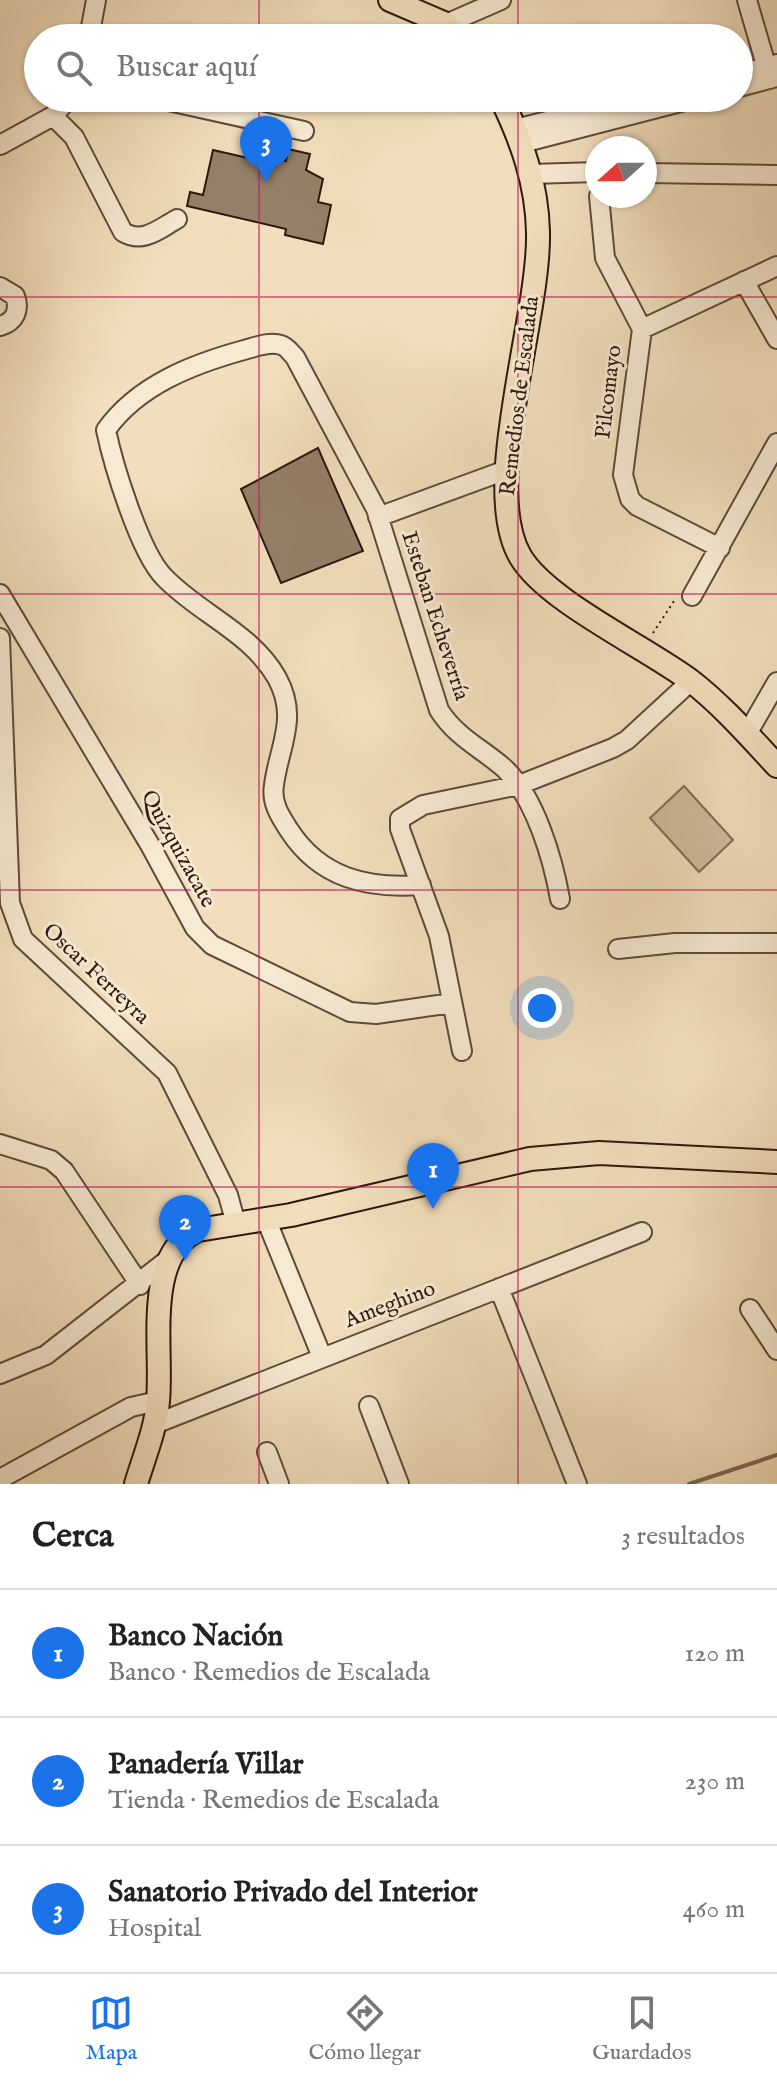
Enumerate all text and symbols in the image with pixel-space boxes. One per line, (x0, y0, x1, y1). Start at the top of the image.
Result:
search box (24, 24, 753, 112)
icon: search (52, 46, 96, 90)
text: Buscar aquí (116, 49, 257, 87)
pin: 3 (240, 116, 292, 182)
north arrow (585, 136, 657, 208)
street label: Remedios de Escalada (494, 294, 546, 497)
street label: Pilcomayo (589, 343, 629, 441)
street label: Esteban Echeverría (394, 528, 476, 705)
street label: Quizquizacate (134, 785, 222, 913)
street label: Oscar Ferreyra (37, 917, 156, 1031)
your location (522, 988, 562, 1028)
pin: 1 (407, 1143, 459, 1209)
pin: 2 (159, 1195, 211, 1261)
street label: Ameghino (340, 1275, 439, 1335)
text: Cerca (32, 1515, 114, 1558)
text: 3 resultados (621, 1520, 745, 1553)
text: Banco Nación (108, 1618, 283, 1656)
text: 1 (53, 1637, 63, 1670)
text: 120 m (685, 1637, 745, 1670)
text: Banco · Remedios de Escalada (108, 1656, 430, 1689)
text: Panadería Villar (108, 1746, 303, 1784)
text: 2 (52, 1765, 64, 1798)
text: 230 m (685, 1765, 745, 1798)
text: Tienda · Remedios de Escalada (108, 1784, 439, 1817)
text: Sanatorio Privado del Interior (108, 1874, 478, 1912)
text: 3 (53, 1893, 63, 1926)
text: 460 m (683, 1893, 745, 1926)
text: Hospital (108, 1912, 201, 1945)
tab: Mapa (86, 1991, 137, 2067)
tab: Cómo llegar (308, 1991, 421, 2067)
tab: Guardados (592, 1991, 691, 2067)

